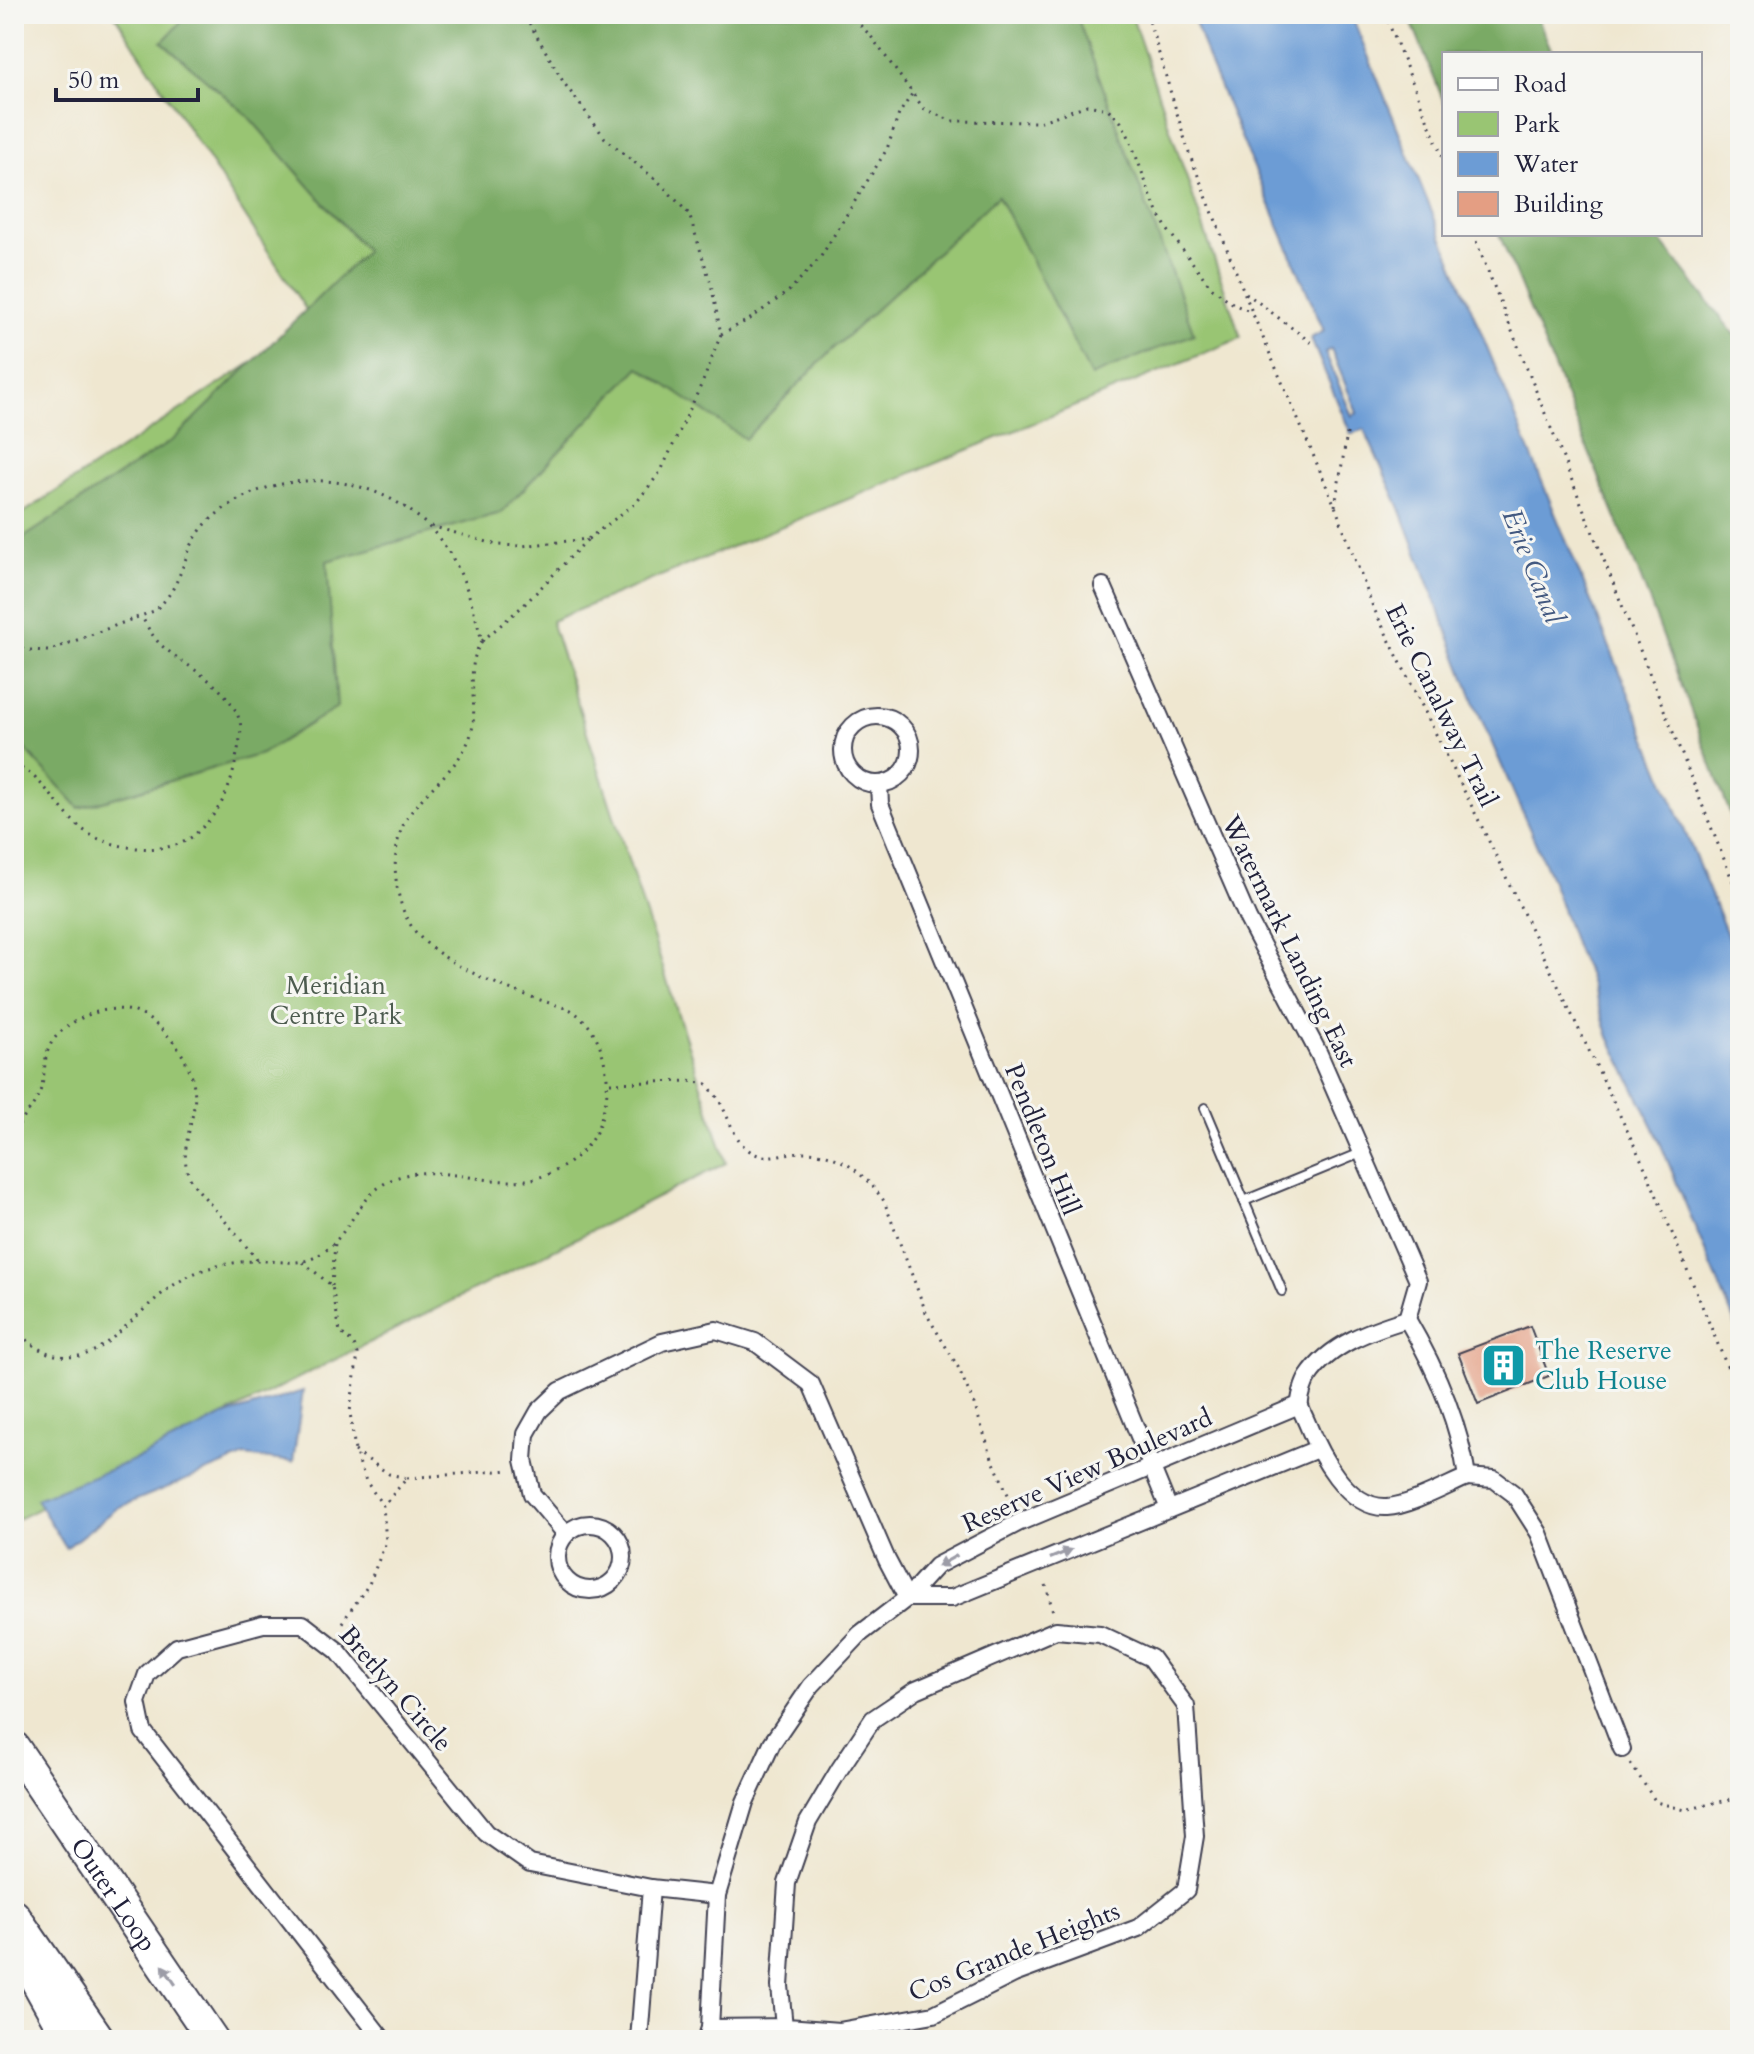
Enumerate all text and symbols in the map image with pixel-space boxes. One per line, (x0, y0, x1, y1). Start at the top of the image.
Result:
scale bar (56, 52, 198, 102)
legend (1442, 52, 1702, 236)
text: 50 m (68, 64, 120, 97)
text: Road (1514, 68, 1567, 101)
text: Park (1514, 108, 1560, 141)
text: Water (1513, 148, 1578, 181)
text: Building (1514, 188, 1604, 221)
water label: Erie Canal (1493, 503, 1574, 631)
street label: Erie Canalway Trail (1377, 598, 1506, 813)
street label: Watermark Landing East (1213, 808, 1366, 1073)
park label: Meridian Centre Park (270, 968, 403, 1033)
street label: Pendleton Hill (996, 1058, 1089, 1221)
place label: The Reserve Club House (1535, 1333, 1672, 1398)
building icon: The Reserve Club House (1480, 1341, 1528, 1389)
street label: Reserve View Boulevard (957, 1400, 1218, 1541)
one-way arrow (1049, 1547, 1073, 1560)
one-way arrow (936, 1554, 958, 1568)
street label: Bretlyn Circle (331, 1618, 460, 1759)
street label: Outer Loop (62, 1831, 165, 1959)
street label: Cos Grande Heights (903, 1893, 1125, 2010)
one-way arrow (162, 1965, 177, 1986)

